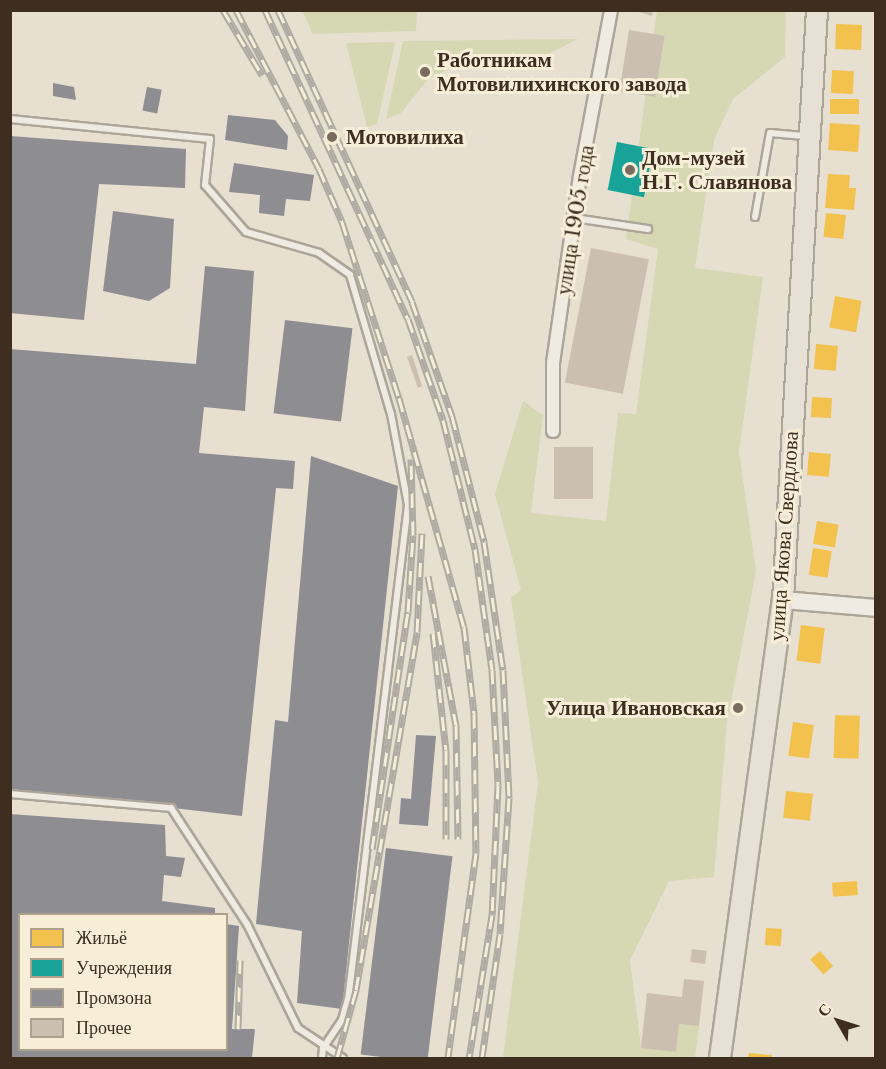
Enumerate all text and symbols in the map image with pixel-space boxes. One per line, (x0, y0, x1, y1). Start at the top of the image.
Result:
place label: Работникам Мотовилихинского завода (437, 47, 687, 97)
marker: Работникам Мотовилихинского завода (418, 65, 432, 79)
place label: Мотовилиха (346, 124, 464, 150)
marker: Мотовилиха (323, 128, 341, 146)
street label: улица 1905 года (551, 143, 599, 297)
place label: Дом-музей Н.Г. Славянова (642, 145, 792, 195)
marker: Дом-музей Н.Г. Славянова (623, 163, 637, 177)
street label: улица Якова Свердлова (764, 430, 804, 642)
place label: Улица Ивановская (546, 695, 726, 721)
marker: Улица Ивановская (731, 701, 745, 715)
legend (18, 913, 228, 1051)
text: Жильё (76, 927, 127, 949)
text: Учреждения (76, 957, 172, 979)
text: Промзона (76, 987, 152, 1009)
north arrow (808, 991, 868, 1051)
text: С (813, 999, 835, 1020)
text: Прочее (76, 1017, 132, 1039)

